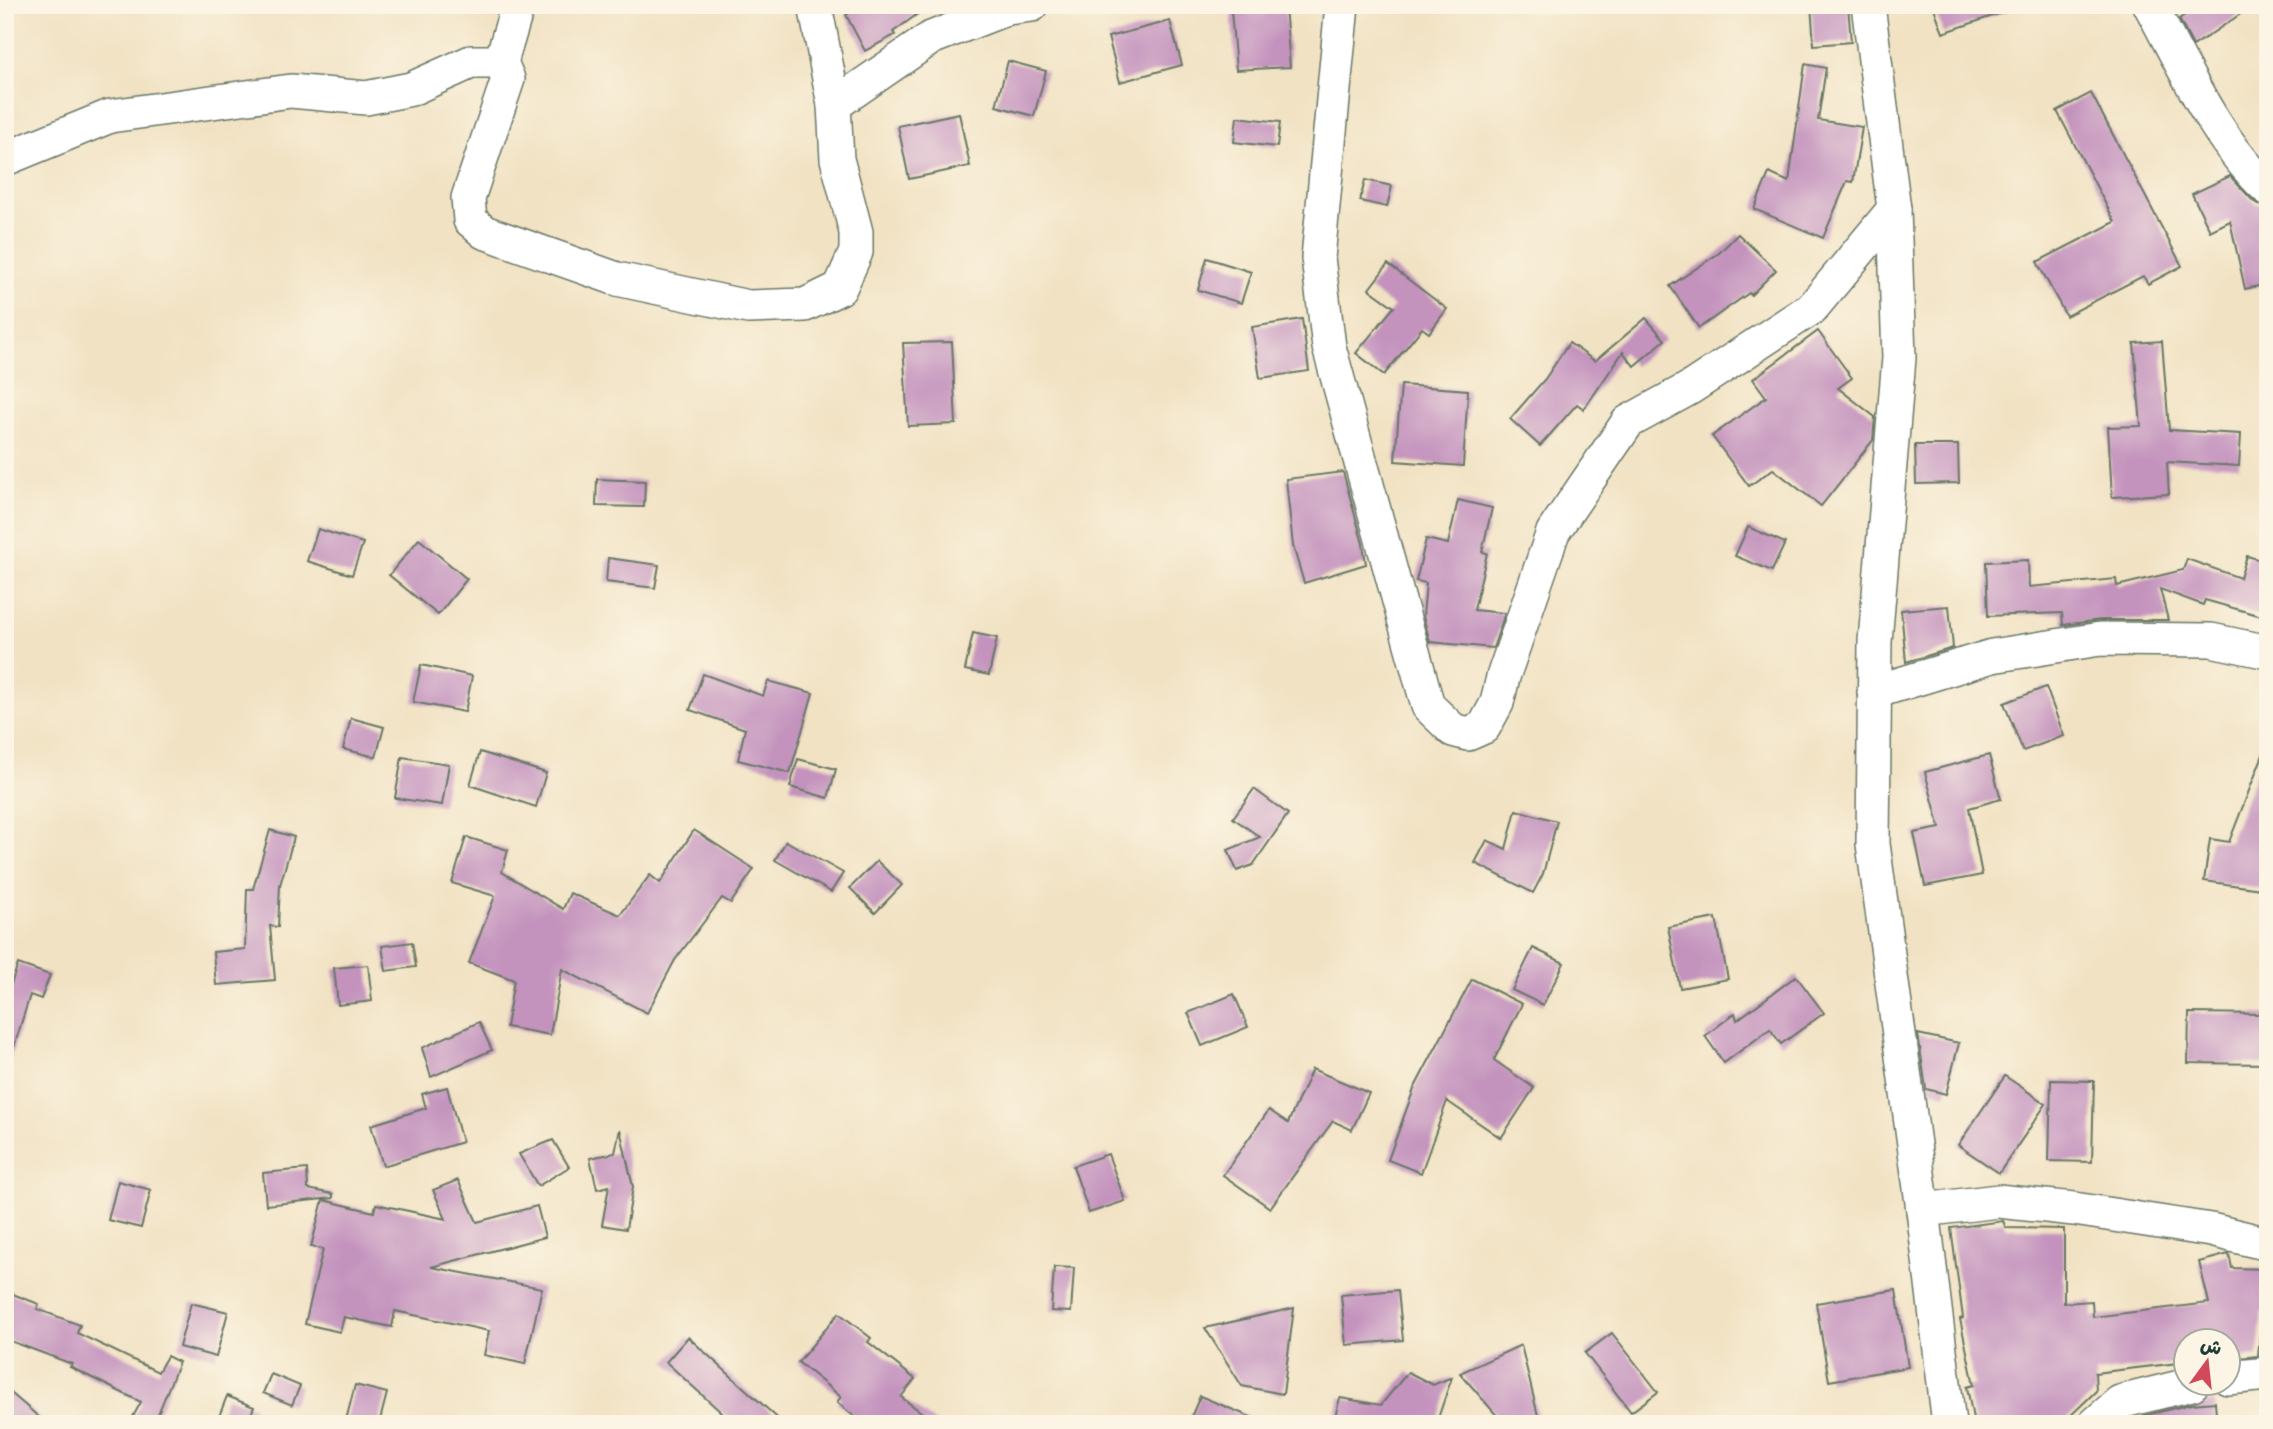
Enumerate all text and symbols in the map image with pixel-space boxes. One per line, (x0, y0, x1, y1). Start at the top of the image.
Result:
north arrow (2172, 1328, 2242, 1398)
text: ش (2198, 1332, 2224, 1361)

